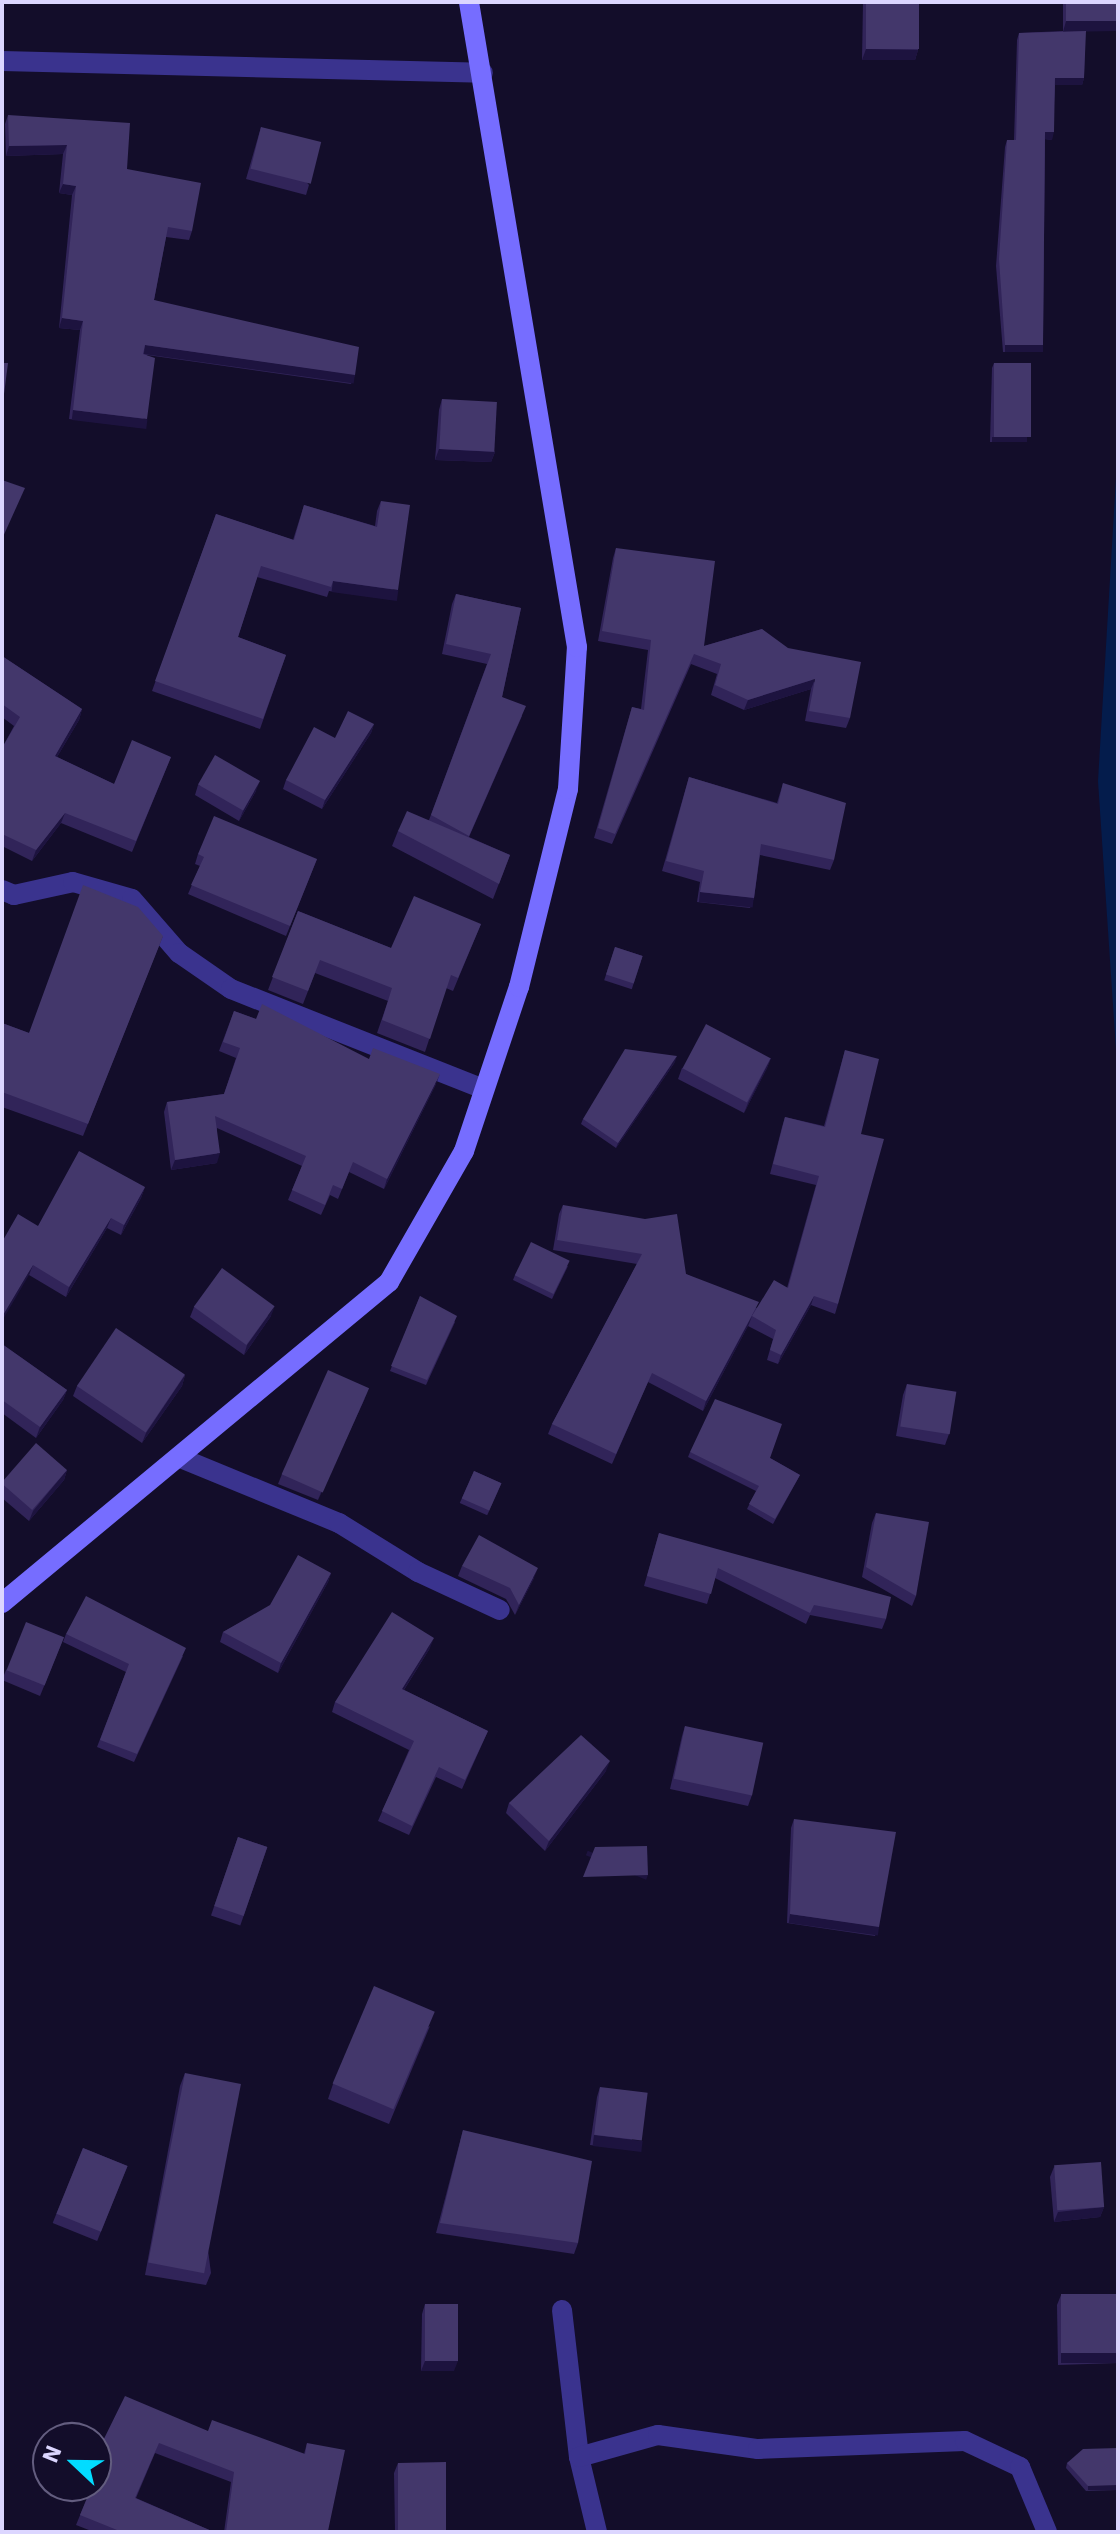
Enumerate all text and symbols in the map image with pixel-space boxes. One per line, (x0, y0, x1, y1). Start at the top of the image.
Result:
north arrow (32, 2422, 112, 2502)
text: N (35, 2441, 68, 2466)

